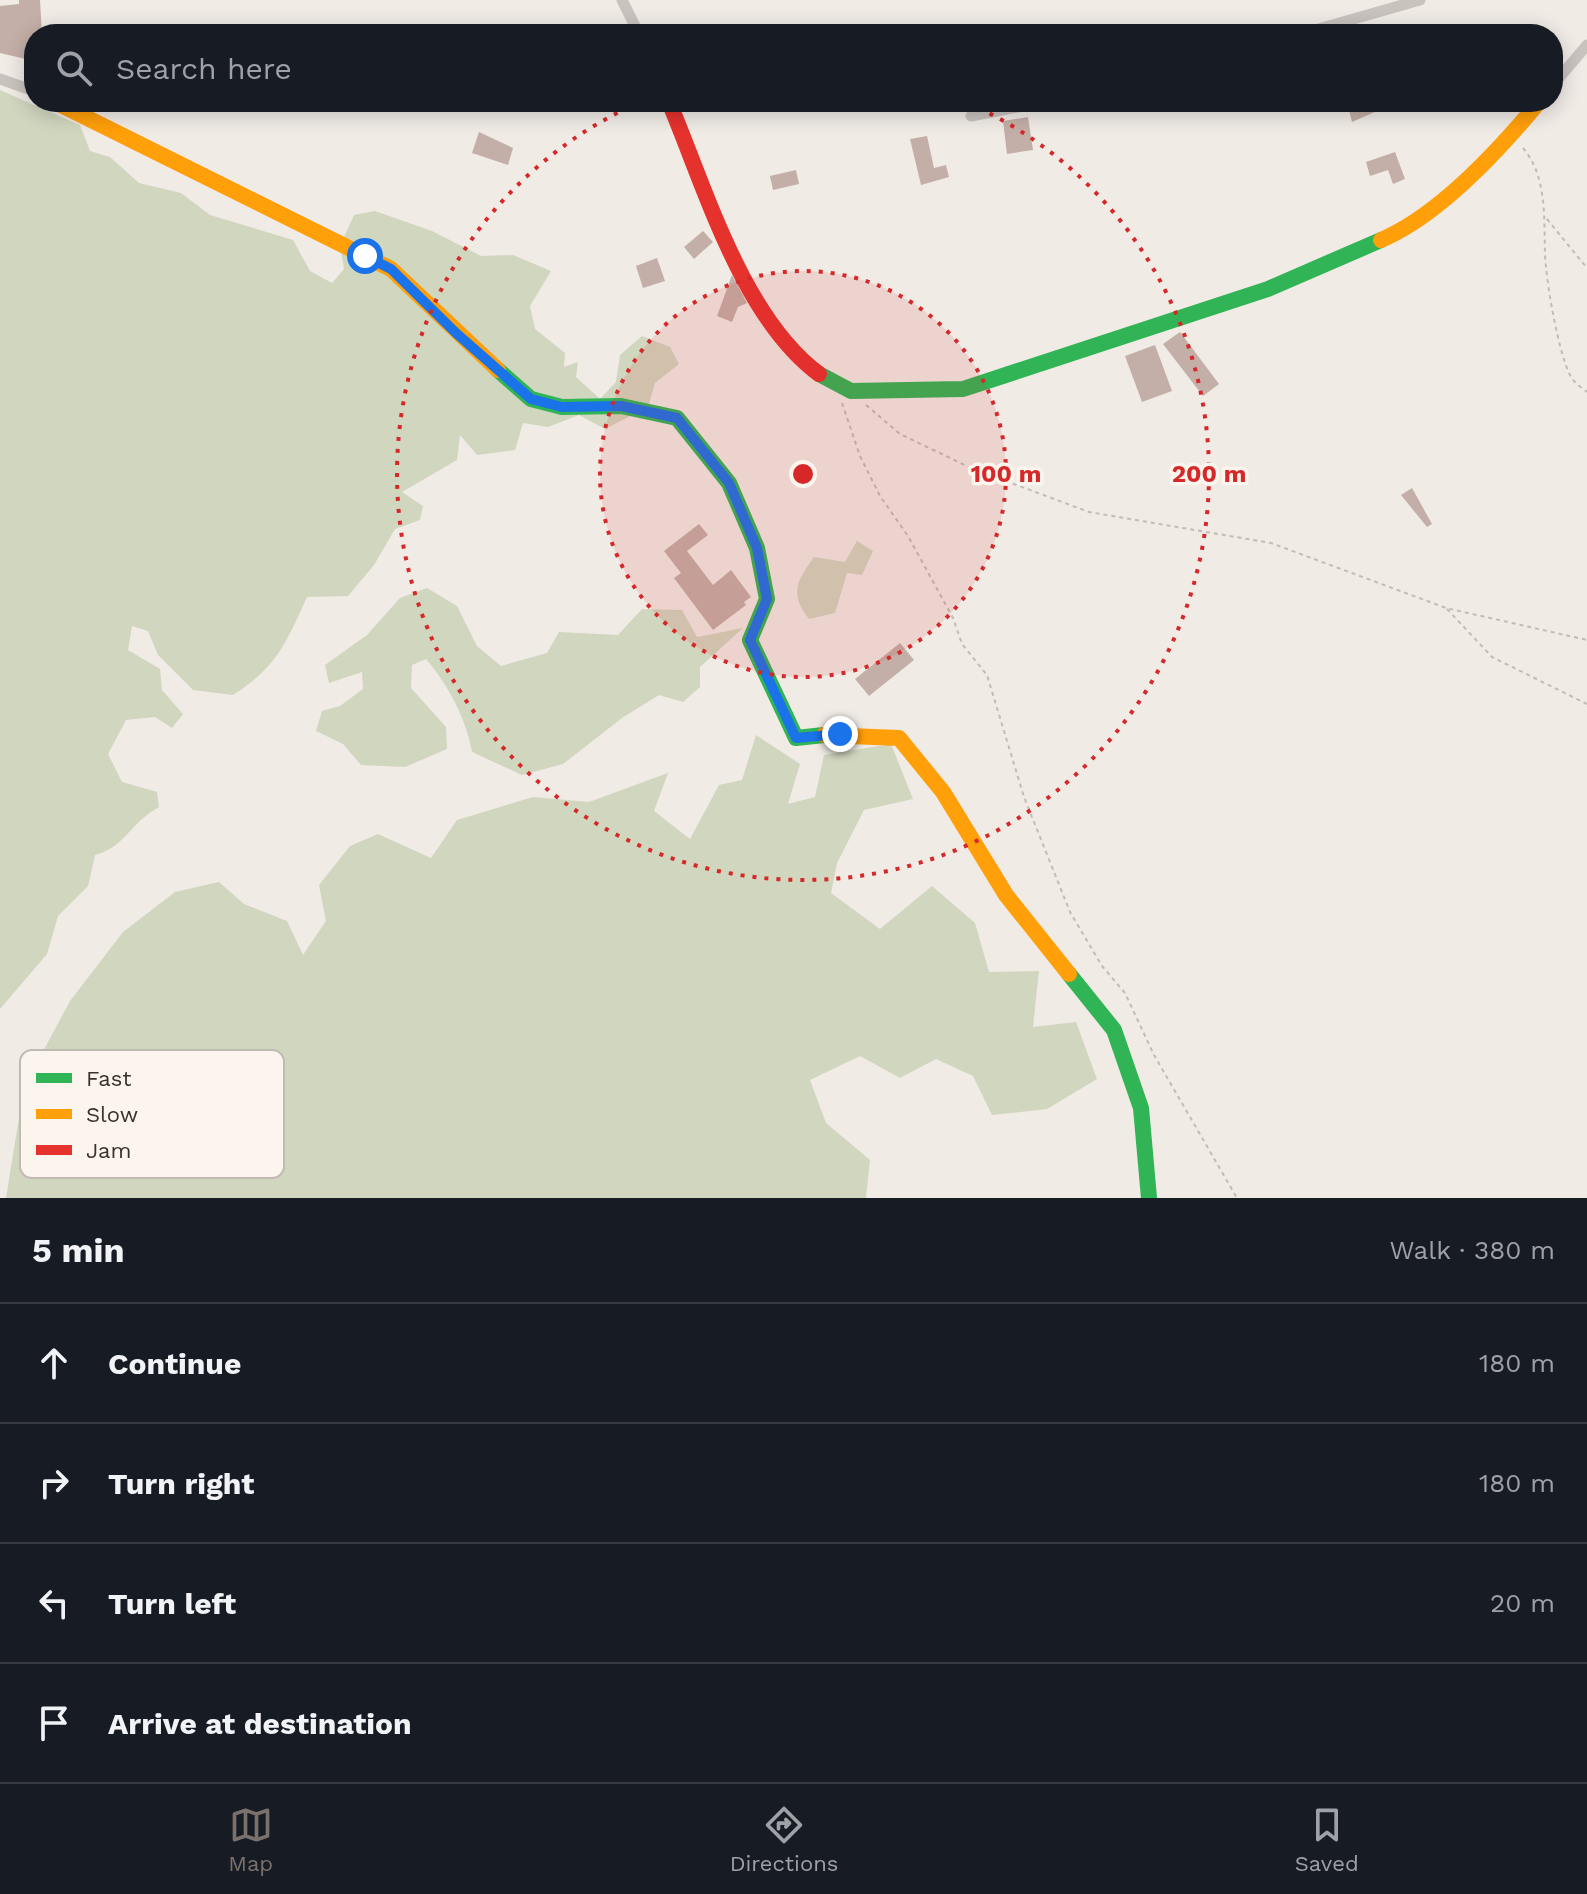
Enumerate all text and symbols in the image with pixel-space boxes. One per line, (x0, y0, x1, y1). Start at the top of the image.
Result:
search box (24, 24, 1563, 112)
icon: search (52, 46, 96, 90)
text: Search here (116, 51, 292, 86)
route start (347, 238, 383, 274)
centre of rings (789, 460, 817, 488)
text: 100 m (971, 460, 1041, 488)
text: 200 m (1172, 460, 1246, 488)
route end (822, 716, 858, 752)
legend (20, 1050, 284, 1178)
text: Fast (86, 1066, 132, 1091)
text: Slow (86, 1102, 138, 1127)
text: Jam (86, 1138, 131, 1163)
text: 5 min (32, 1230, 125, 1270)
text: Walk · 380 m (1390, 1235, 1555, 1265)
icon: ahead (32, 1341, 76, 1385)
text: Continue (108, 1346, 241, 1381)
text: 180 m (1479, 1348, 1555, 1378)
icon: right (32, 1461, 76, 1505)
text: Turn right (108, 1466, 254, 1501)
text: 180 m (1479, 1468, 1555, 1498)
icon: left (32, 1581, 76, 1625)
text: Turn left (108, 1586, 236, 1621)
text: 20 m (1490, 1588, 1555, 1618)
icon: arrive (32, 1701, 76, 1745)
text: Arrive at destination (108, 1706, 412, 1741)
tab: Map (228, 1803, 273, 1876)
tab: Directions (730, 1803, 838, 1876)
tab: Saved (1295, 1803, 1359, 1876)

